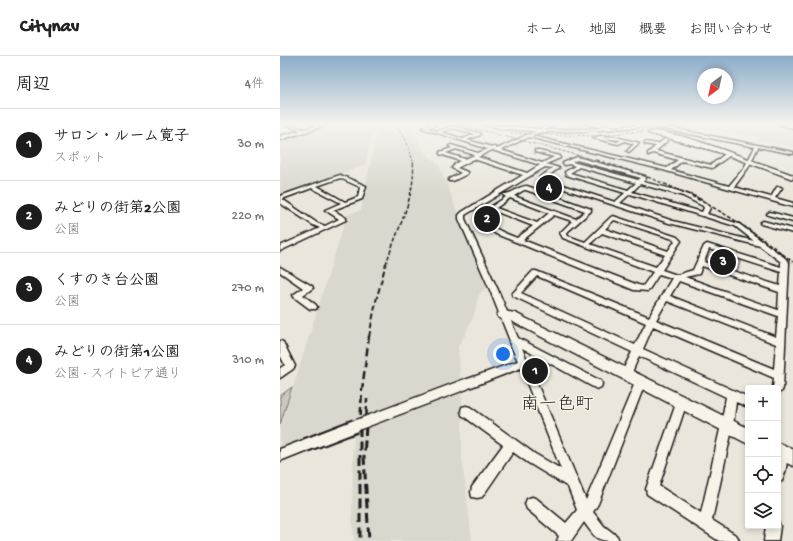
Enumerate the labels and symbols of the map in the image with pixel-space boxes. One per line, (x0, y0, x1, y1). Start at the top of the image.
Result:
north arrow (697, 68, 733, 104)
pin: 4 (536, 173, 562, 203)
pin: 2 (474, 204, 500, 234)
pin: 3 (710, 247, 736, 277)
your location (493, 344, 513, 364)
pin: 1 (522, 356, 548, 386)
district label: 南一色町 (521, 394, 593, 416)

